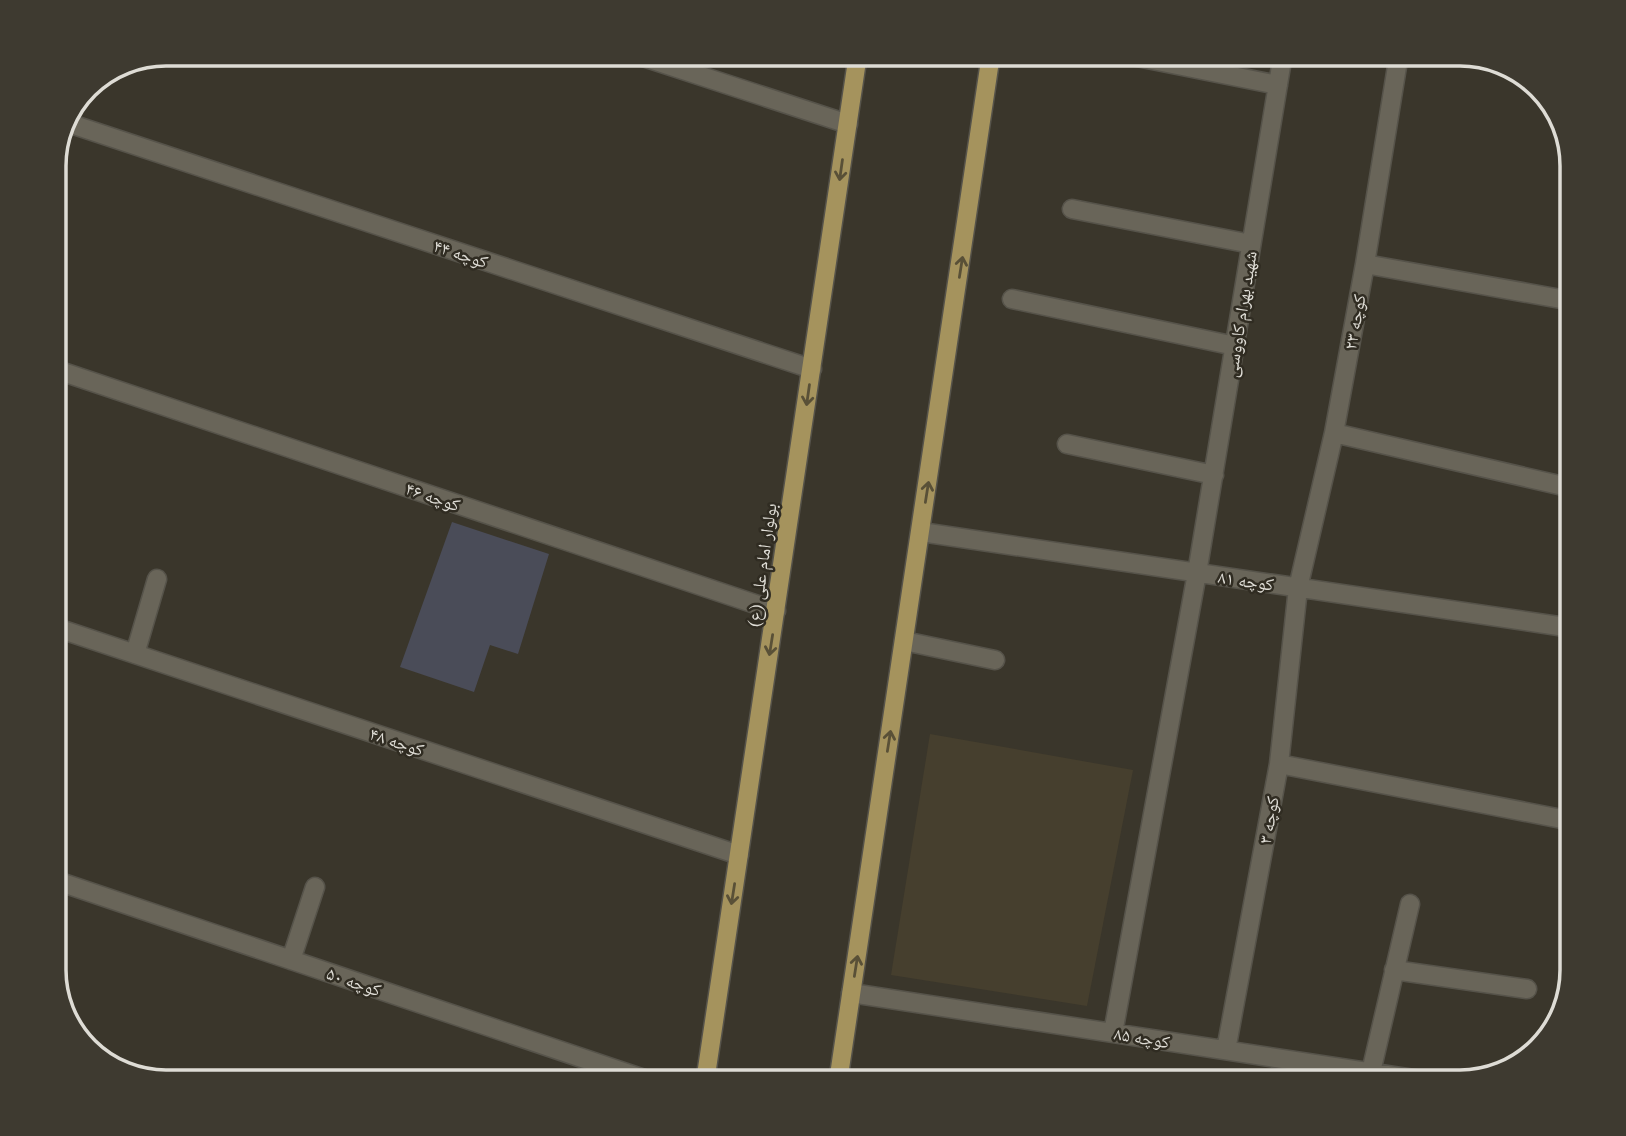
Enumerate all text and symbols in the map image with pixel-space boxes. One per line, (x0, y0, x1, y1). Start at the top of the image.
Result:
one-way arrow (835, 158, 848, 181)
street label: کوچه ۴۴ (431, 233, 492, 273)
street label: شهید بهرام کاووسی (1218, 249, 1263, 379)
one-way arrow (954, 256, 967, 279)
street label: کوچه ۲۳ (1337, 292, 1371, 352)
one-way arrow (801, 383, 814, 406)
street label: کوچه ۴۶ (403, 476, 464, 517)
one-way arrow (920, 481, 933, 503)
street label: بولوار امام علی (ع) (740, 501, 783, 629)
street label: کوچه ۸۱ (1217, 564, 1276, 596)
one-way arrow (764, 633, 777, 655)
street label: کوچه ۴۸ (367, 721, 428, 761)
one-way arrow (883, 730, 896, 753)
street label: کوچه ۳ (1252, 794, 1284, 846)
one-way arrow (726, 882, 739, 905)
one-way arrow (849, 955, 862, 978)
street label: کوچه ۵۰ (324, 961, 385, 1002)
street label: کوچه ۸۵ (1112, 1021, 1172, 1053)

